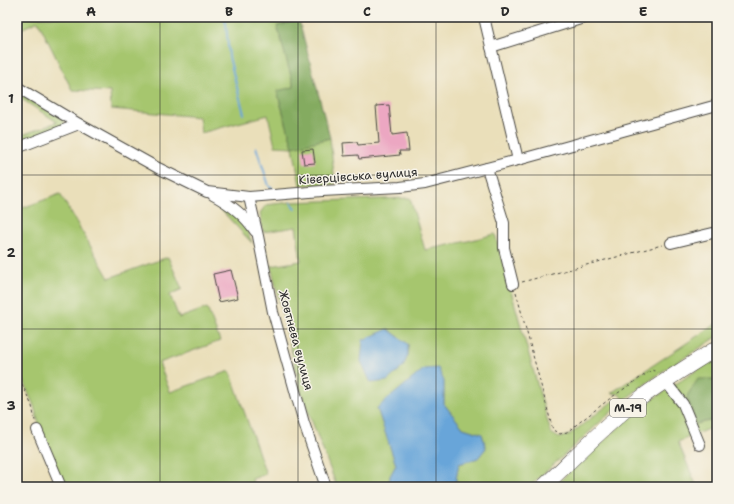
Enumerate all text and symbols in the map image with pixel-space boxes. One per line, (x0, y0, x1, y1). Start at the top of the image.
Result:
text: A (86, 3, 96, 20)
text: B (225, 3, 233, 20)
text: C (363, 3, 371, 20)
text: D (500, 3, 510, 20)
text: E (639, 3, 648, 20)
text: 1 (8, 90, 14, 107)
street label: Ківерцівська вулиця (298, 164, 418, 188)
text: 2 (6, 244, 16, 261)
street label: Жовтнева вулиця (275, 288, 317, 392)
text: 3 (6, 397, 16, 414)
road number: М-19 (610, 399, 646, 417)

